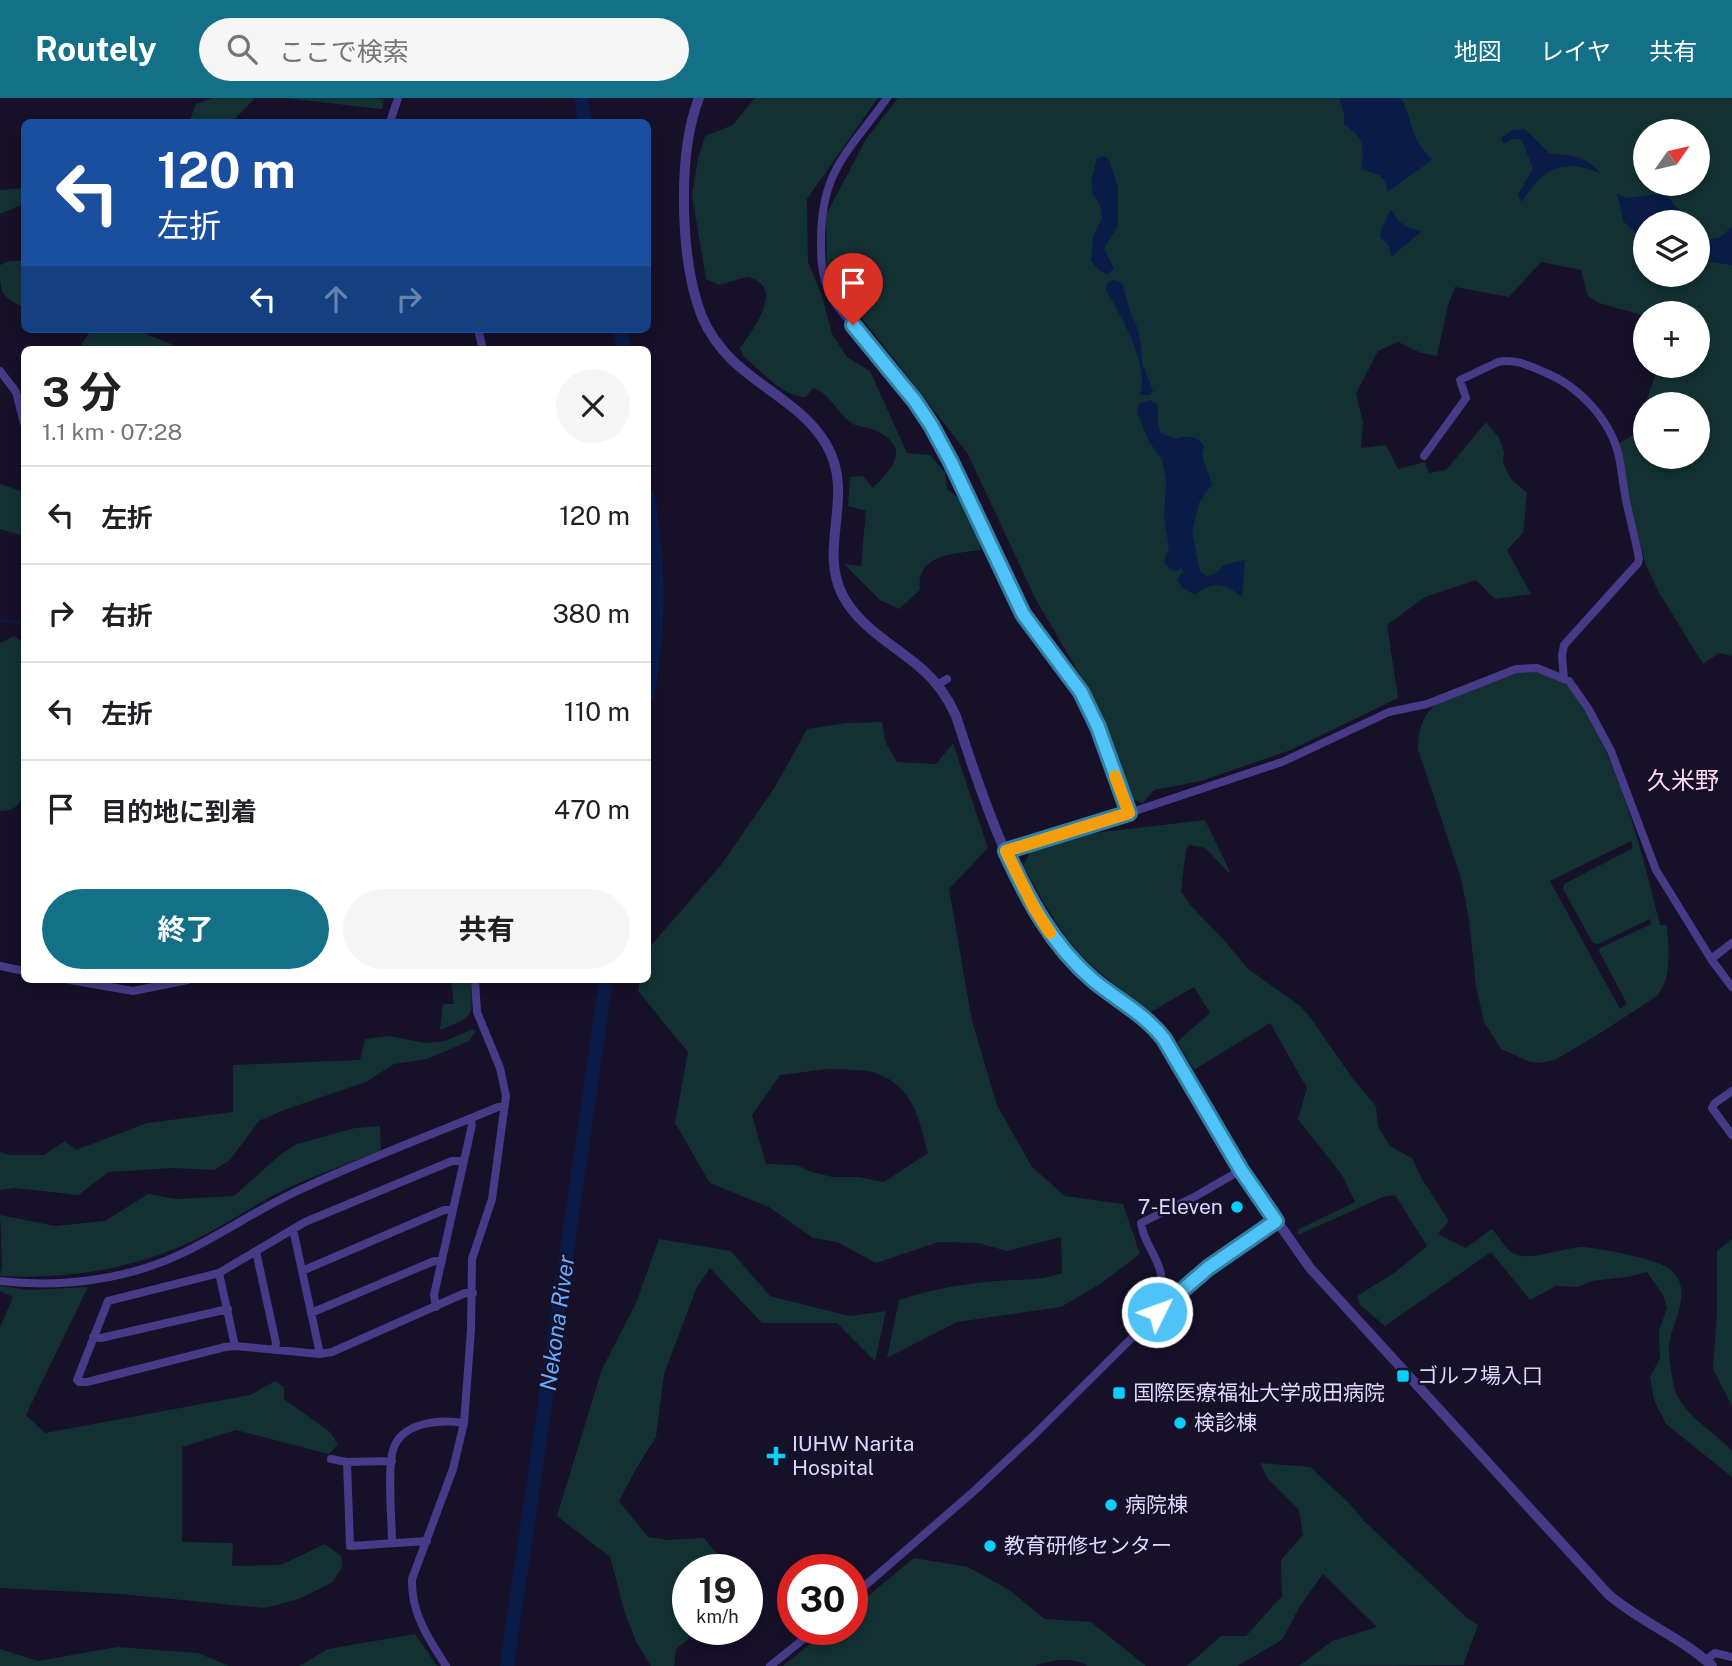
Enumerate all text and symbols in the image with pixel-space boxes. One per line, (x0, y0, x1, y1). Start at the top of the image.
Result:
search box (199, 18, 689, 81)
text: Routely (35, 30, 157, 68)
icon: search (223, 30, 261, 68)
text: ここで検索 (279, 36, 409, 67)
text: 地図 (1454, 37, 1502, 65)
text: レイヤ (1540, 37, 1611, 65)
text: 共有 (1649, 37, 1697, 65)
north arrow (1633, 119, 1710, 196)
map controls (1633, 119, 1710, 469)
text: 120 m (157, 141, 296, 199)
icon: left (42, 147, 133, 238)
text: 左折 (157, 207, 221, 244)
button: layers (1633, 210, 1710, 287)
pin (823, 253, 883, 325)
icon: arrive (834, 264, 872, 302)
icon: left (244, 280, 282, 318)
icon: ahead (317, 280, 355, 318)
icon: right (390, 280, 428, 318)
button: + (1633, 301, 1710, 378)
text: 3 分 (42, 367, 121, 416)
button: close (556, 369, 630, 443)
button: − (1633, 392, 1710, 469)
text: 1.1 km · 07:28 (42, 418, 182, 445)
icon: left (42, 496, 80, 534)
text: 120 m (559, 500, 630, 531)
text: 左折 (101, 502, 153, 533)
icon: right (42, 594, 80, 632)
text: 380 m (552, 598, 630, 629)
text: 右折 (101, 600, 153, 631)
icon: left (42, 692, 80, 730)
text: 110 m (564, 696, 630, 727)
text: 左折 (101, 698, 153, 729)
district label: 久米野 (1647, 766, 1719, 794)
icon: arrive (42, 790, 80, 828)
text: 470 m (554, 794, 630, 825)
text: 目的地に到着 (101, 796, 257, 827)
button: 終了 (42, 889, 329, 969)
button: 共有 (343, 889, 630, 969)
place label: 7-Eleven (1138, 1194, 1223, 1219)
marker: 7-Eleven (1229, 1199, 1245, 1215)
water label: Nekona River (534, 1253, 579, 1392)
position arrow (1120, 1275, 1194, 1349)
place label: ゴルフ場入口 (1417, 1363, 1543, 1388)
marker: ゴルフ場入口 (1395, 1368, 1411, 1384)
place label: 国際医療福祉大学成田病院 (1133, 1380, 1385, 1405)
marker: 国際医療福祉大学成田病院 (1111, 1385, 1127, 1401)
place label: 検診棟 (1194, 1410, 1257, 1435)
marker: 検診棟 (1172, 1415, 1188, 1431)
place label: IUHW Narita Hospital (792, 1431, 914, 1480)
marker: IUHW Narita Hospital (766, 1446, 786, 1466)
place label: 病院棟 (1125, 1492, 1188, 1517)
marker: 病院棟 (1103, 1497, 1119, 1513)
place label: 教育研修センター (1004, 1533, 1172, 1558)
marker: 教育研修センター (982, 1538, 998, 1554)
speed limit sign: 30 (777, 1554, 868, 1645)
text: 19 (698, 1570, 737, 1611)
text: km/h (696, 1606, 739, 1627)

